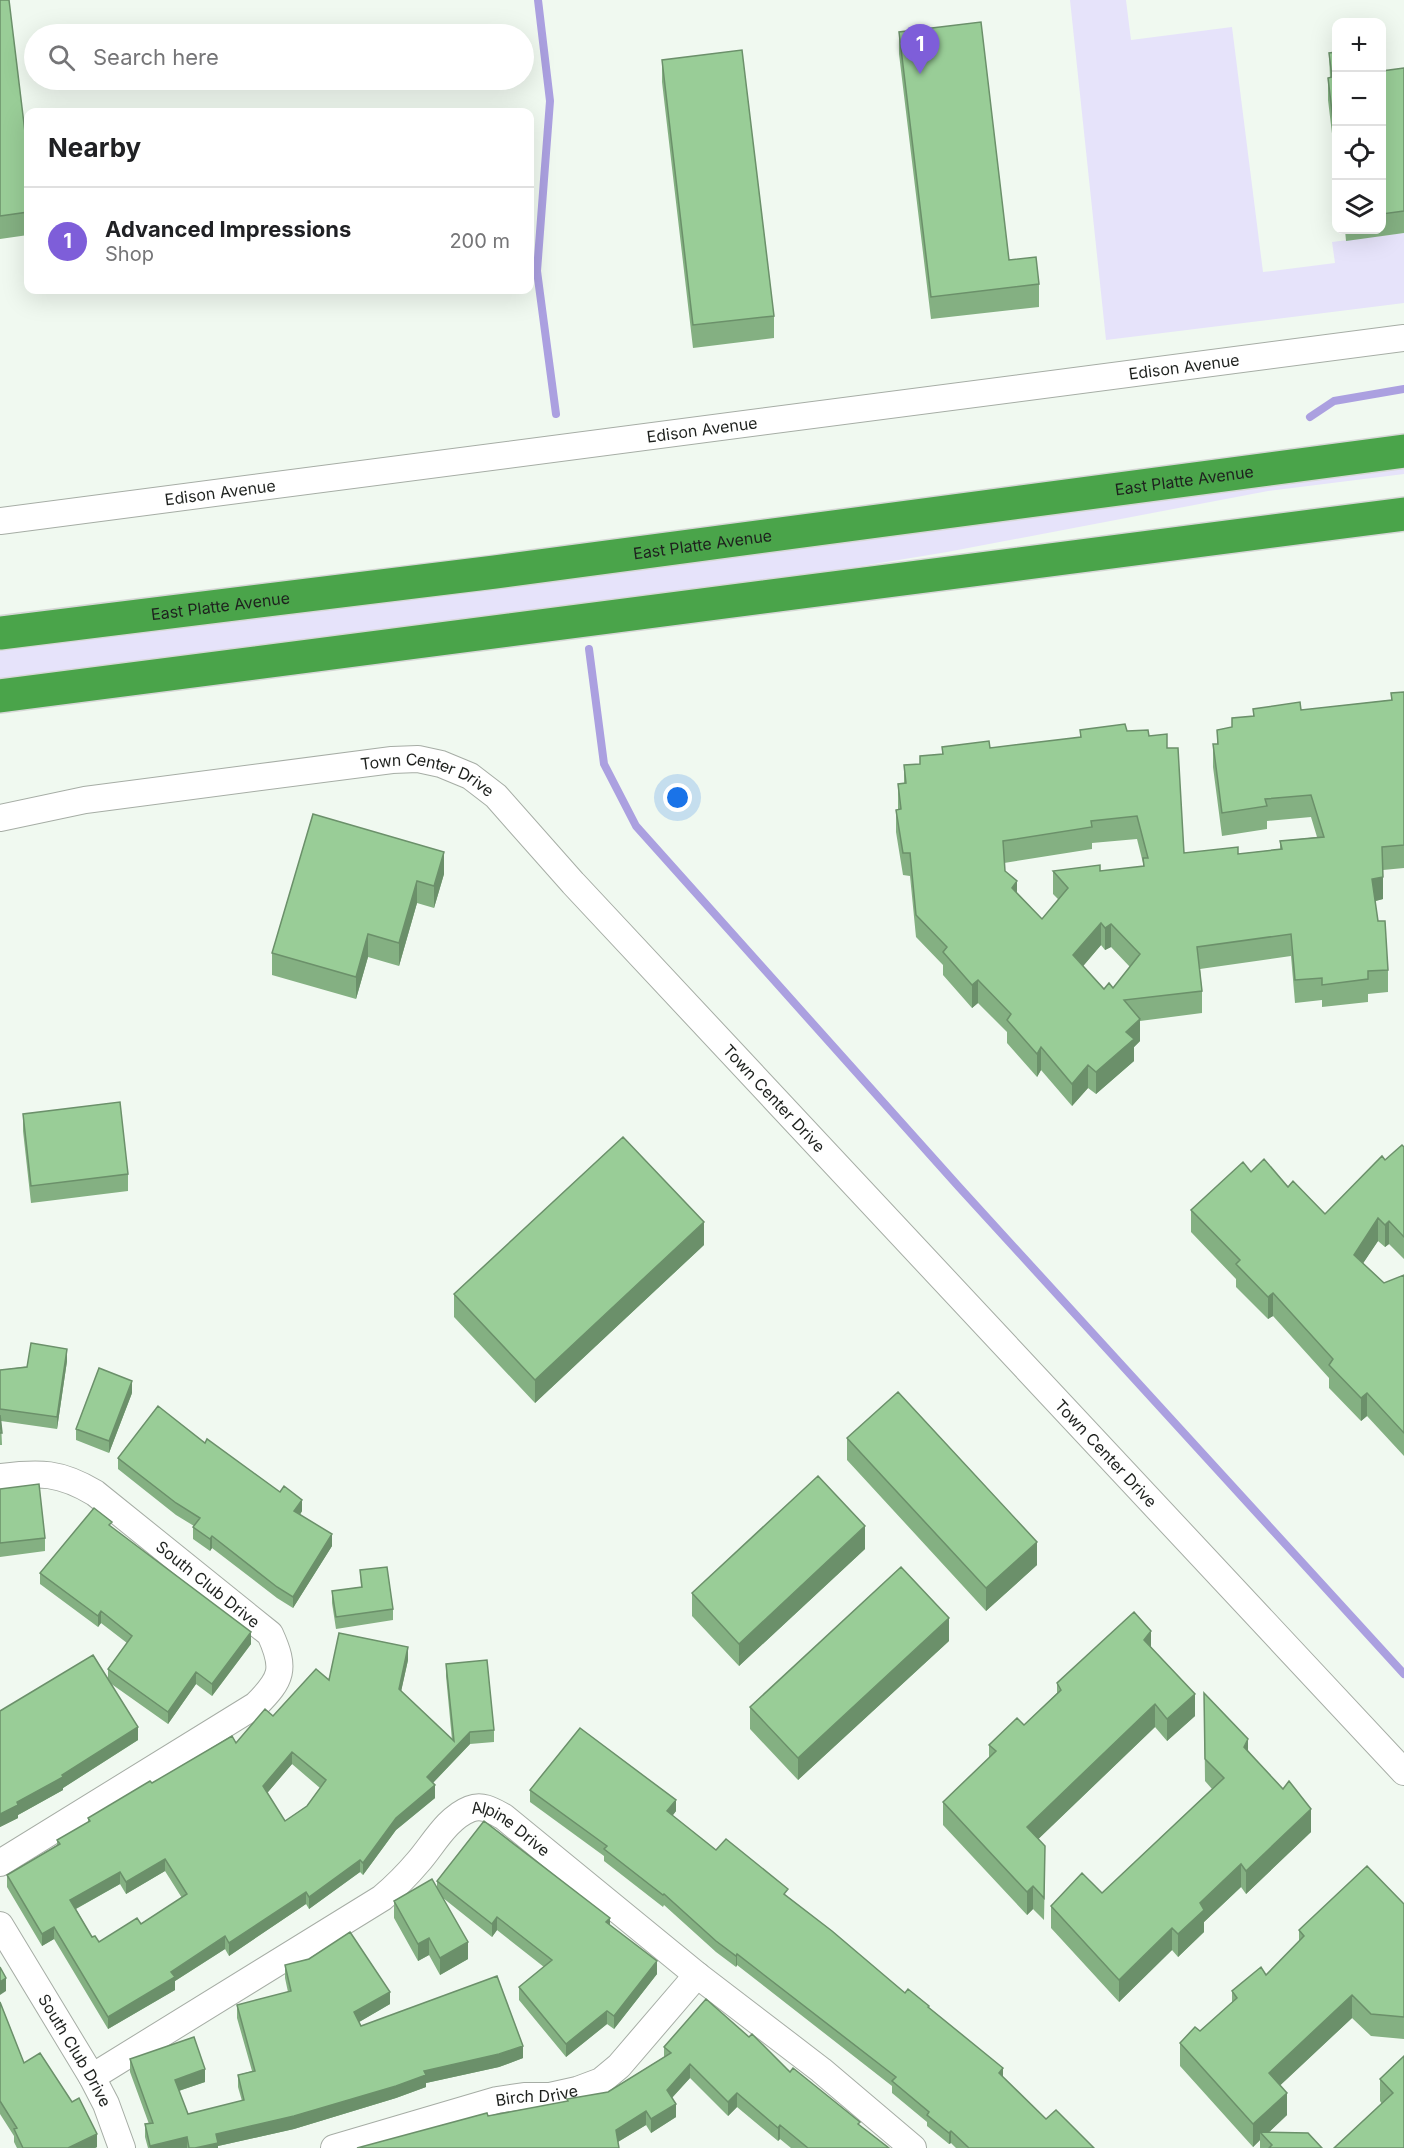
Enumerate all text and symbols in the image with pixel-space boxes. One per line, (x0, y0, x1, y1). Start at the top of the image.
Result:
map controls (1332, 18, 1386, 234)
button: + (1332, 18, 1386, 72)
search box (24, 24, 534, 90)
pin: 1 (900, 25, 940, 74)
icon: search (45, 41, 78, 74)
text: Search here (93, 44, 219, 70)
button: − (1332, 72, 1386, 126)
button: locate (1332, 126, 1386, 180)
text: Nearby (48, 132, 141, 163)
button: layers (1332, 180, 1386, 234)
text: Advanced Impressions (105, 216, 351, 242)
text: 1 (63, 229, 72, 253)
text: 200 m (449, 229, 510, 253)
text: Shop (105, 242, 154, 266)
street label: Edison Avenue (1127, 350, 1241, 384)
street label: Edison Avenue (645, 412, 759, 447)
street label: East Platte Avenue (1114, 461, 1255, 499)
street label: Edison Avenue (164, 475, 277, 509)
street label: East Platte Avenue (632, 525, 773, 564)
street label: East Platte Avenue (150, 587, 291, 624)
street label: Town Center Drive (359, 749, 498, 801)
your location (663, 783, 692, 812)
street label: Town Center Drive (719, 1040, 829, 1156)
street label: Town Center Drive (1051, 1395, 1161, 1511)
street label: South Club Drive (152, 1536, 264, 1632)
street label: Alpine Drive (470, 1797, 554, 1861)
street label: South Club Drive (34, 1990, 116, 2110)
street label: Birch Drive (494, 2080, 580, 2110)

